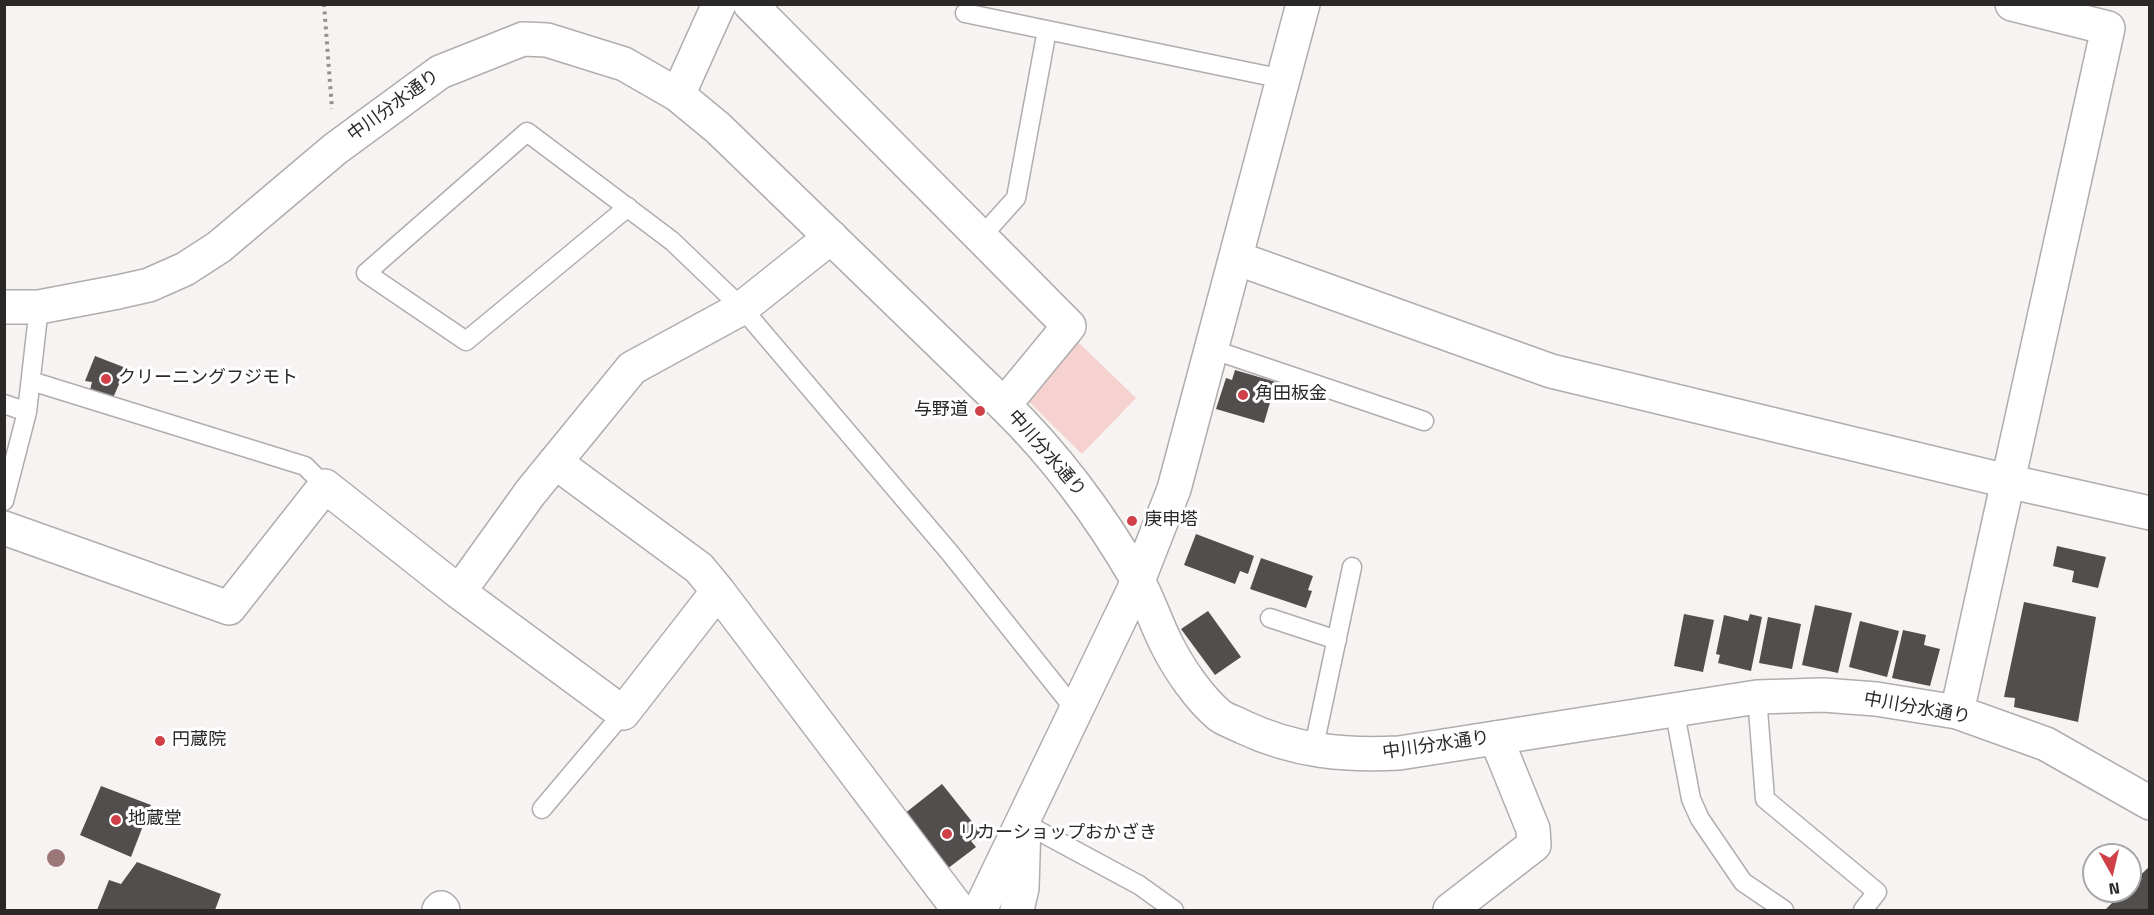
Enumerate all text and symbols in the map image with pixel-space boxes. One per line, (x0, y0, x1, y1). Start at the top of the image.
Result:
street label: 中川分水通り (344, 66, 444, 146)
place label: クリーニングフジモト (118, 368, 298, 390)
marker: クリーニングフジモト (99, 372, 113, 386)
place label: 角田板金 (1255, 384, 1327, 406)
marker: 角田板金 (1236, 388, 1250, 402)
place label: 与野道 (914, 400, 968, 422)
marker: 与野道 (973, 404, 987, 418)
street label: 中川分水通り (1002, 406, 1090, 502)
place label: 庚申塔 (1144, 510, 1198, 532)
marker: 庚申塔 (1125, 514, 1139, 528)
street label: 中川分水通り (1862, 689, 1972, 729)
street label: 中川分水通り (1381, 728, 1491, 764)
place label: 円蔵院 (172, 730, 226, 752)
marker: 円蔵院 (153, 734, 167, 748)
place label: 地蔵堂 (128, 809, 182, 831)
marker: 地蔵堂 (109, 813, 123, 827)
place label: リカーショップおかざき (959, 823, 1157, 845)
marker: リカーショップおかざき (940, 827, 954, 841)
north arrow (2082, 843, 2142, 903)
text: N (2107, 876, 2121, 901)

